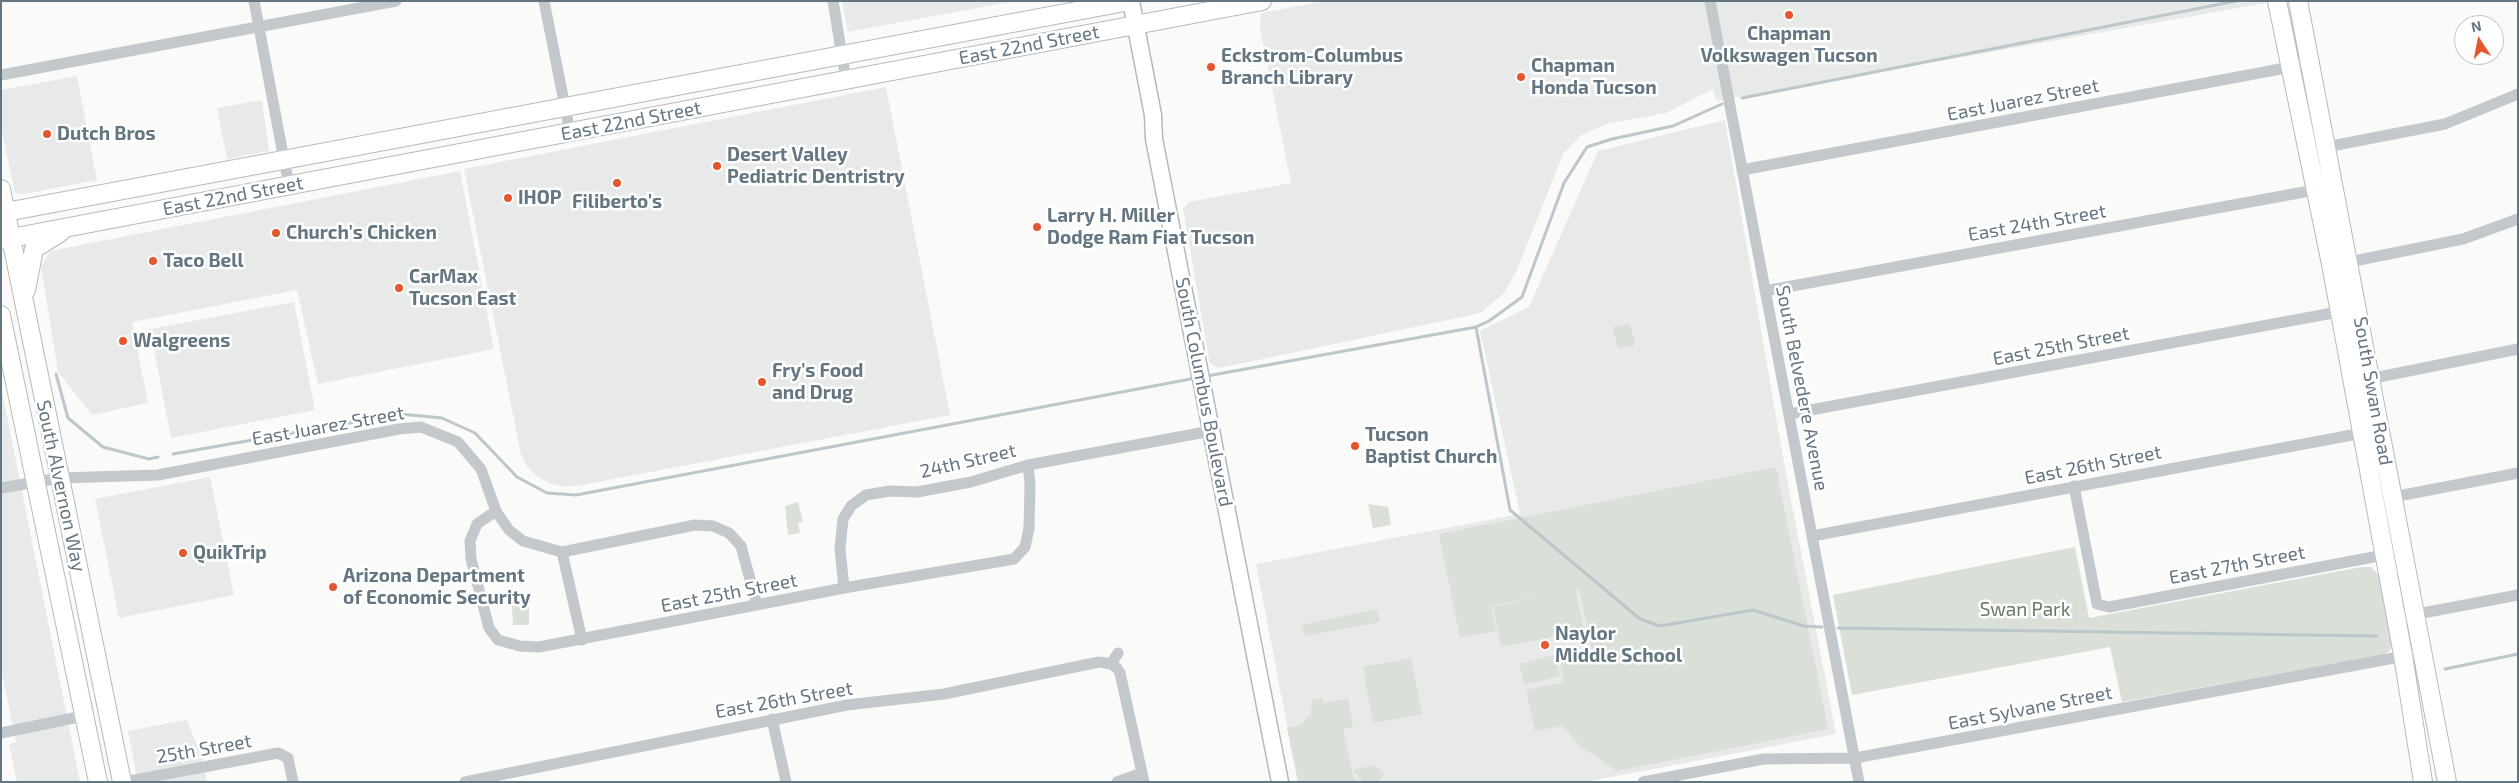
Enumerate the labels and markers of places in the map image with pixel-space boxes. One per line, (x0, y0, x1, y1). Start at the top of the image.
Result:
marker: Chapman Volkswagen Tucson (1783, 9, 1795, 21)
place label: Chapman Volkswagen Tucson (1700, 23, 1878, 67)
place label: Eckstrom-Columbus Branch Library (1221, 45, 1403, 89)
place label: Chapman Honda Tucson (1531, 55, 1657, 99)
marker: Eckstrom-Columbus Branch Library (1205, 61, 1217, 73)
marker: Chapman Honda Tucson (1515, 71, 1527, 83)
place label: Dutch Bros (57, 123, 156, 145)
marker: Dutch Bros (41, 128, 53, 140)
place label: Desert Valley Pediatric Dentristry (727, 144, 905, 188)
marker: Desert Valley Pediatric Dentristry (711, 160, 723, 172)
marker: Filiberto's (611, 177, 623, 189)
place label: IHOP (518, 187, 561, 209)
place label: Filiberto's (572, 191, 662, 213)
marker: IHOP (502, 192, 514, 204)
place label: Larry H. Miller Dodge Ram Fiat Tucson (1047, 205, 1254, 249)
marker: Larry H. Miller Dodge Ram Fiat Tucson (1031, 221, 1043, 233)
place label: Church's Chicken (286, 222, 437, 244)
marker: Church's Chicken (270, 227, 282, 239)
place label: Taco Bell (163, 250, 244, 272)
marker: Taco Bell (147, 255, 159, 267)
place label: CarMax Tucson East (409, 266, 516, 310)
marker: CarMax Tucson East (393, 282, 405, 294)
place label: Walgreens (133, 330, 230, 352)
marker: Walgreens (117, 335, 129, 347)
place label: Fry's Food and Drug (772, 360, 863, 404)
marker: Fry's Food and Drug (756, 376, 768, 388)
place label: Tucson Baptist Church (1365, 424, 1497, 468)
marker: Tucson Baptist Church (1349, 440, 1361, 452)
place label: QuikTrip (193, 542, 267, 564)
marker: QuikTrip (177, 547, 189, 559)
place label: Arizona Department of Economic Security (343, 565, 531, 609)
marker: Arizona Department of Economic Security (327, 581, 339, 593)
place label: Naylor Middle School (1555, 623, 1682, 667)
marker: Naylor Middle School (1539, 639, 1551, 651)

